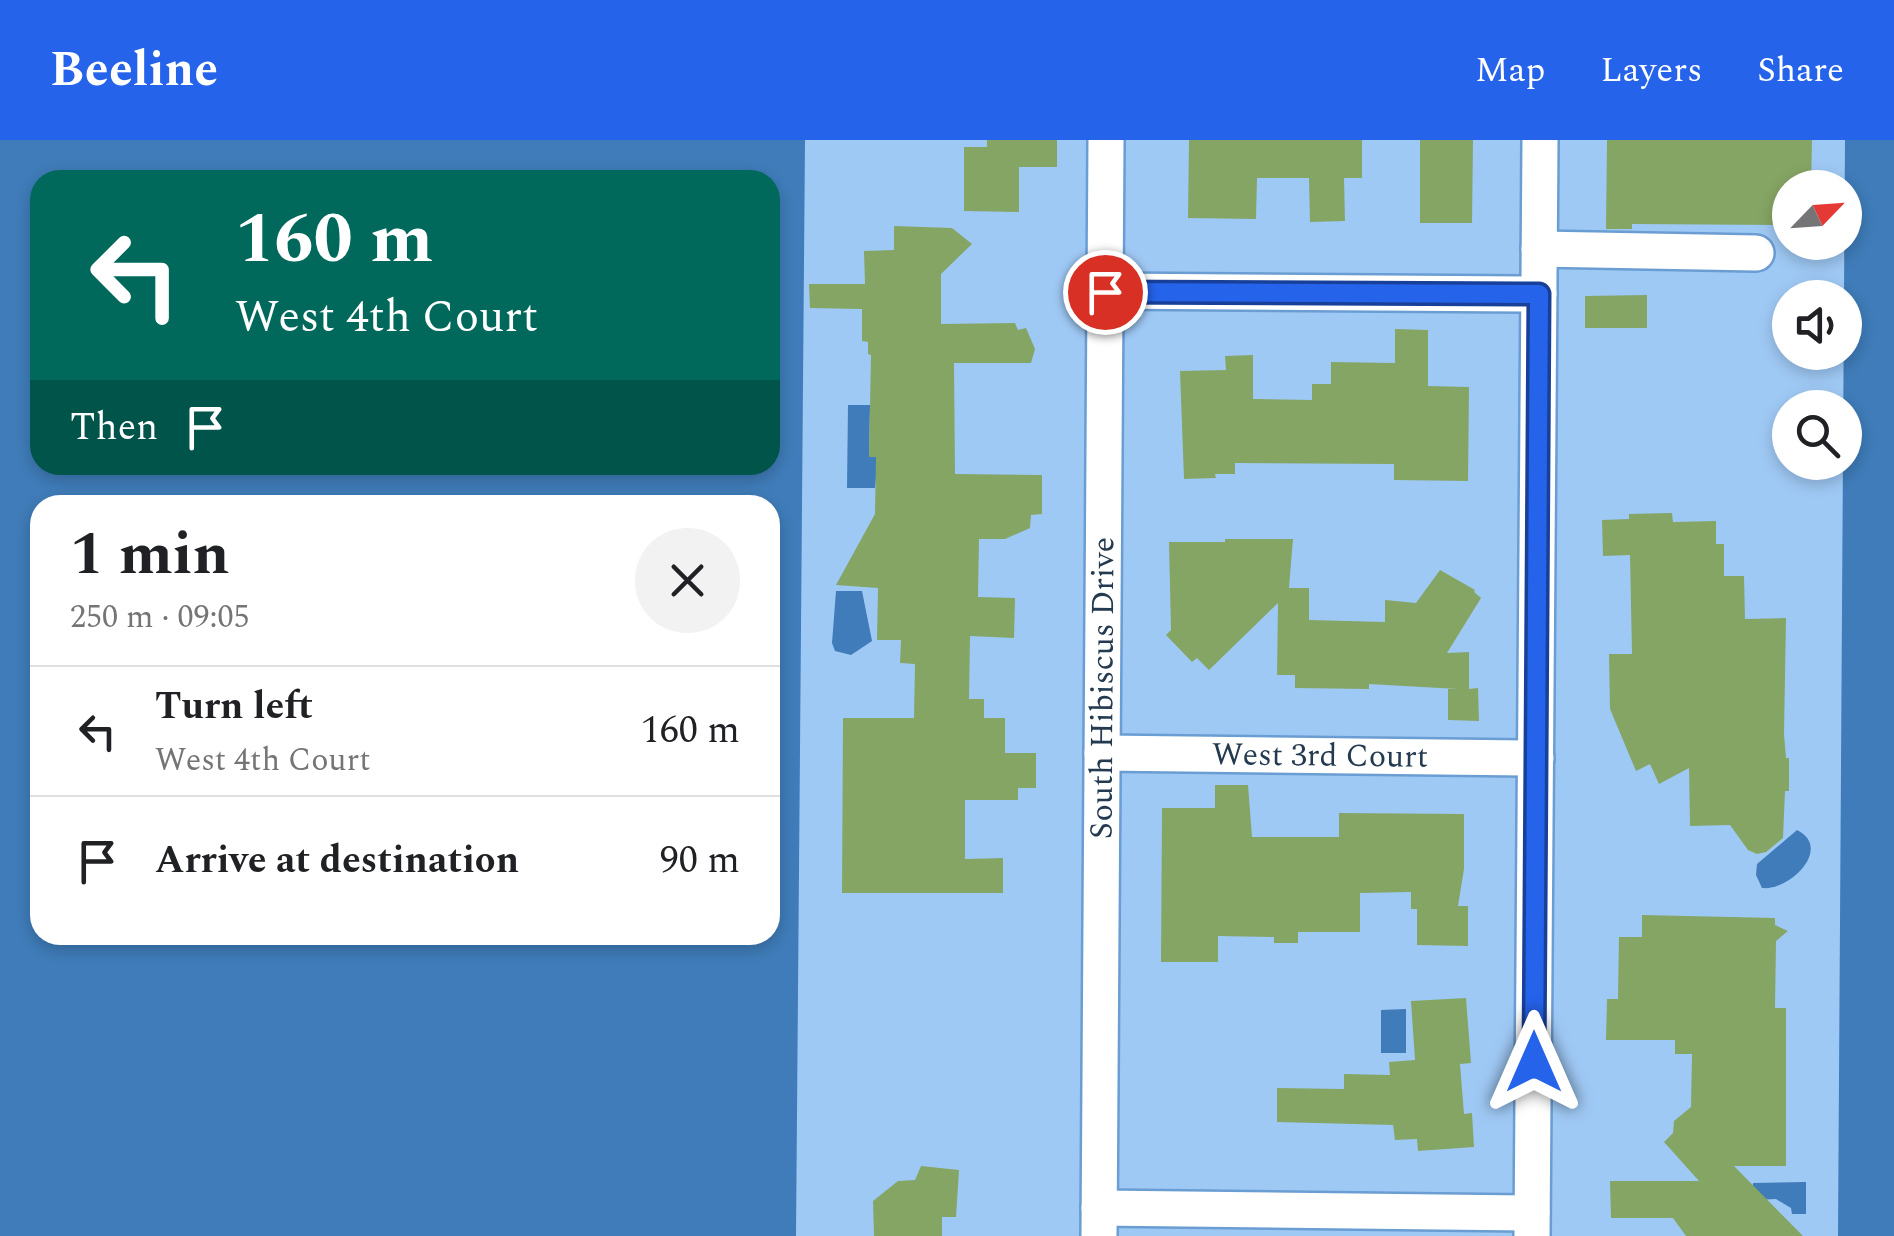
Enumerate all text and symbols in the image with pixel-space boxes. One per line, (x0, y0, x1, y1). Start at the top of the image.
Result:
text: Beeline (50, 34, 218, 107)
text: Map (1475, 44, 1545, 97)
text: Layers (1600, 44, 1702, 97)
text: Share (1757, 44, 1844, 97)
north arrow (1772, 170, 1862, 260)
map controls (1772, 170, 1862, 480)
text: 160 m (235, 187, 433, 293)
icon: left (70, 210, 200, 340)
pin (1063, 250, 1148, 335)
icon: arrive (1078, 265, 1133, 320)
button: sound (1772, 280, 1862, 370)
text: West 4th Court (235, 283, 538, 352)
button: search (1772, 390, 1862, 480)
text: Then (70, 399, 158, 457)
icon: arrive (178, 400, 233, 455)
text: 1 min (70, 509, 230, 601)
button: close (635, 528, 740, 633)
street label: South Hibiscus Drive (1077, 537, 1128, 839)
text: 250 m · 09:05 (70, 593, 250, 642)
text: Turn left (155, 678, 313, 736)
text: 160 m (641, 702, 740, 760)
icon: left (70, 704, 125, 759)
street label: West 3rd Court (1212, 730, 1428, 781)
text: West 4th Court (155, 736, 371, 785)
text: Arrive at destination (155, 832, 519, 890)
text: 90 m (660, 832, 740, 890)
icon: arrive (70, 834, 125, 889)
position arrow (1482, 1010, 1586, 1114)

